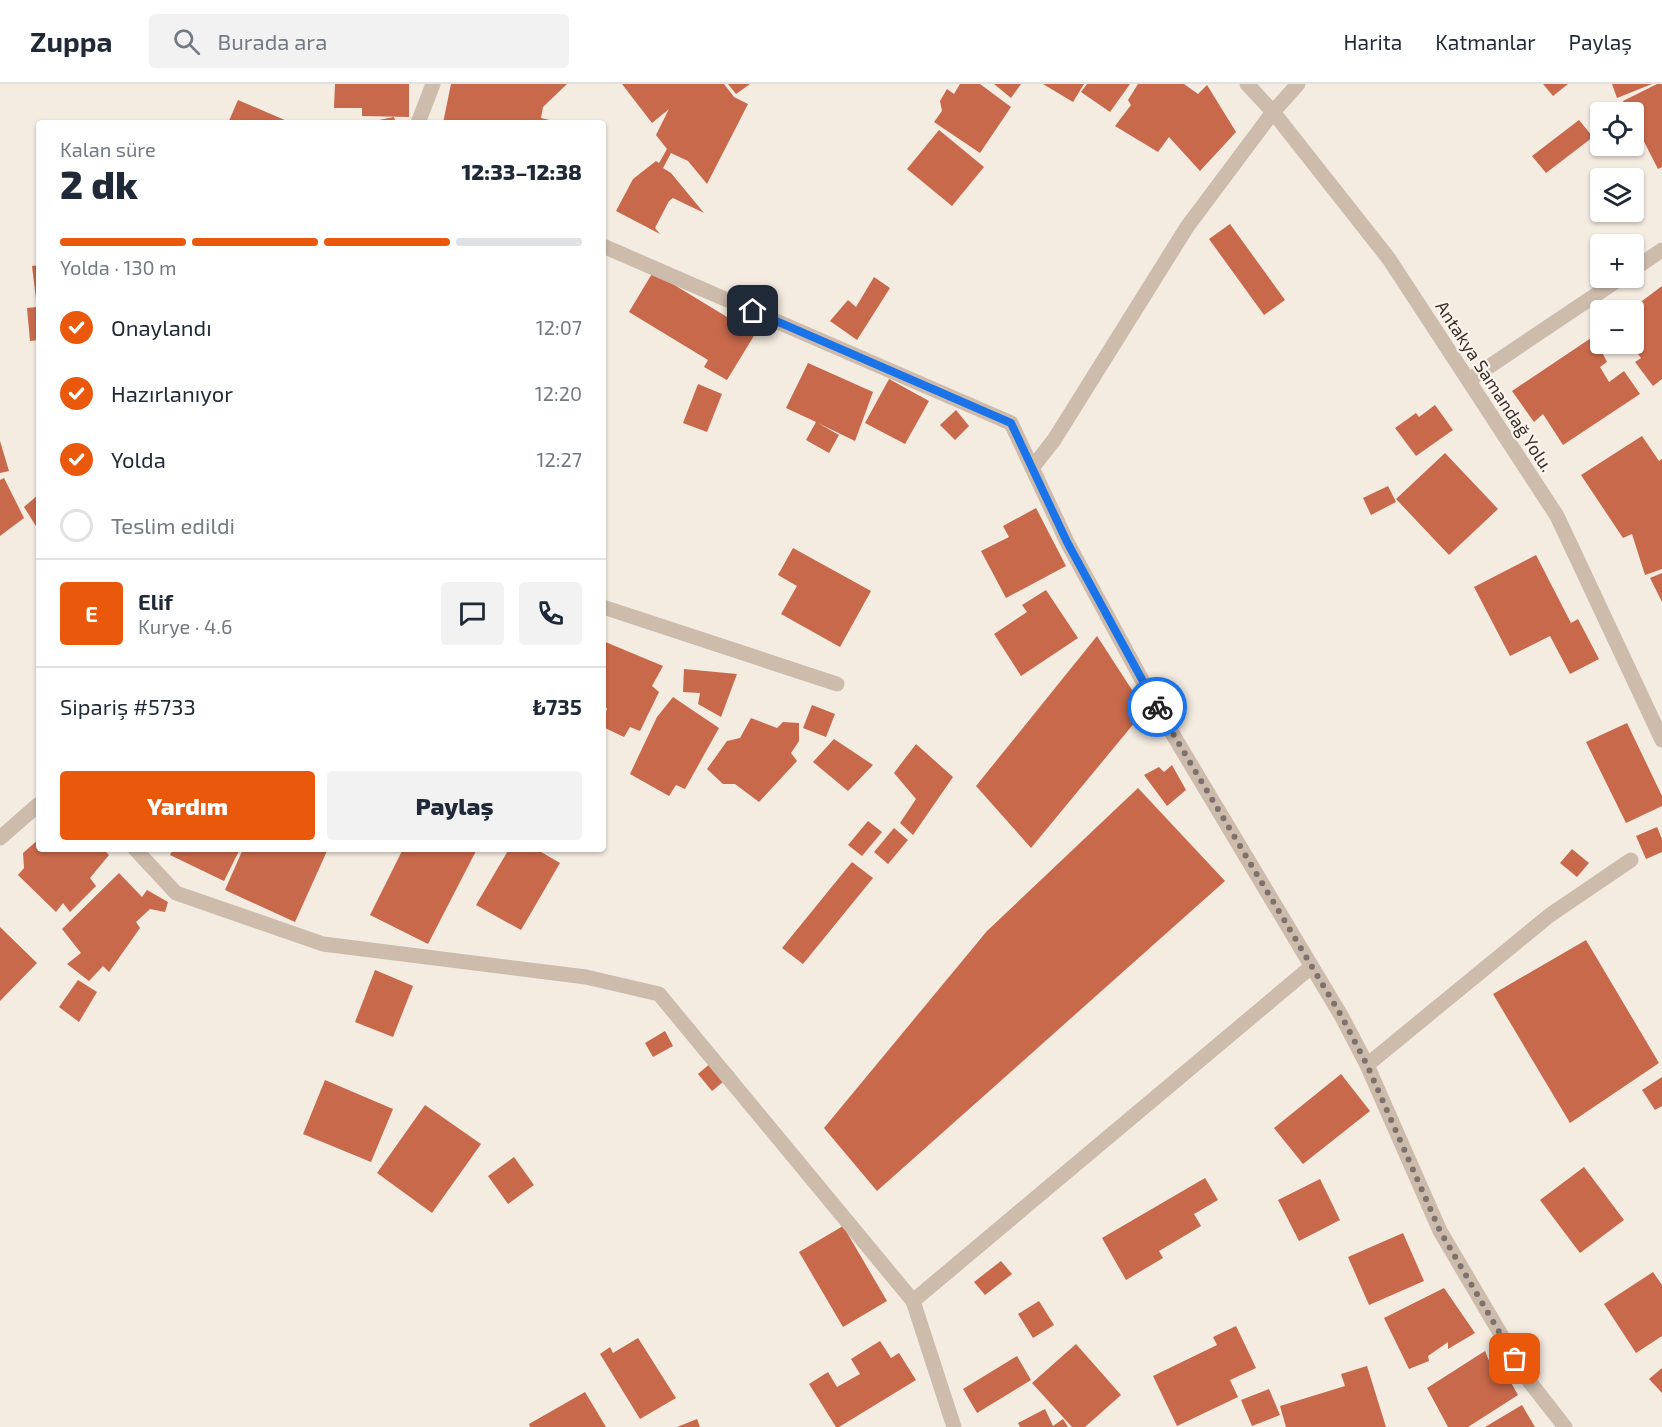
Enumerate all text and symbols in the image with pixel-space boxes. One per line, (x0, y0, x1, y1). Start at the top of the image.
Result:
search box (149, 14, 569, 68)
text: Zuppa (30, 24, 113, 58)
icon: search (170, 25, 203, 58)
text: Burada ara (218, 28, 327, 54)
text: Harita (1344, 29, 1402, 54)
text: Katmanlar (1435, 29, 1536, 54)
text: Paylaş (1569, 29, 1632, 54)
map controls (1590, 102, 1644, 354)
button: locate (1590, 102, 1644, 156)
text: Kalan süre (60, 137, 156, 161)
text: 12:33–12:38 (461, 158, 582, 184)
text: 2 dk (60, 160, 138, 207)
button: layers (1590, 168, 1644, 222)
button: + (1590, 234, 1644, 288)
text: Yolda · 130 m (60, 255, 177, 279)
pin (727, 285, 778, 336)
icon: home (736, 294, 769, 327)
street label: Antakya Samandağ Yolu. (1431, 296, 1559, 476)
button: − (1590, 300, 1644, 354)
icon: check (60, 311, 93, 344)
text: Onaylandı (111, 314, 212, 340)
text: 12:07 (536, 315, 582, 339)
icon: check (60, 377, 93, 410)
text: Hazırlanıyor (111, 380, 233, 406)
text: 12:20 (535, 381, 582, 405)
icon: check (60, 443, 93, 476)
text: Yolda (111, 446, 166, 472)
text: 12:27 (537, 447, 582, 471)
text: Teslim edildi (111, 512, 235, 538)
button: chat (441, 582, 504, 645)
button: phone (519, 582, 582, 645)
text: Elif (138, 588, 173, 614)
text: E (85, 600, 98, 626)
text: Kurye · 4.6 (138, 614, 232, 638)
courier (1127, 677, 1187, 737)
icon: bike (1141, 691, 1174, 724)
text: Sipariş #5733 (60, 693, 196, 719)
text: ₺735 (533, 693, 582, 719)
button: Yardım (60, 771, 315, 840)
button: Paylaş (327, 771, 582, 840)
pin (1489, 1333, 1540, 1384)
icon: bag (1498, 1342, 1531, 1375)

